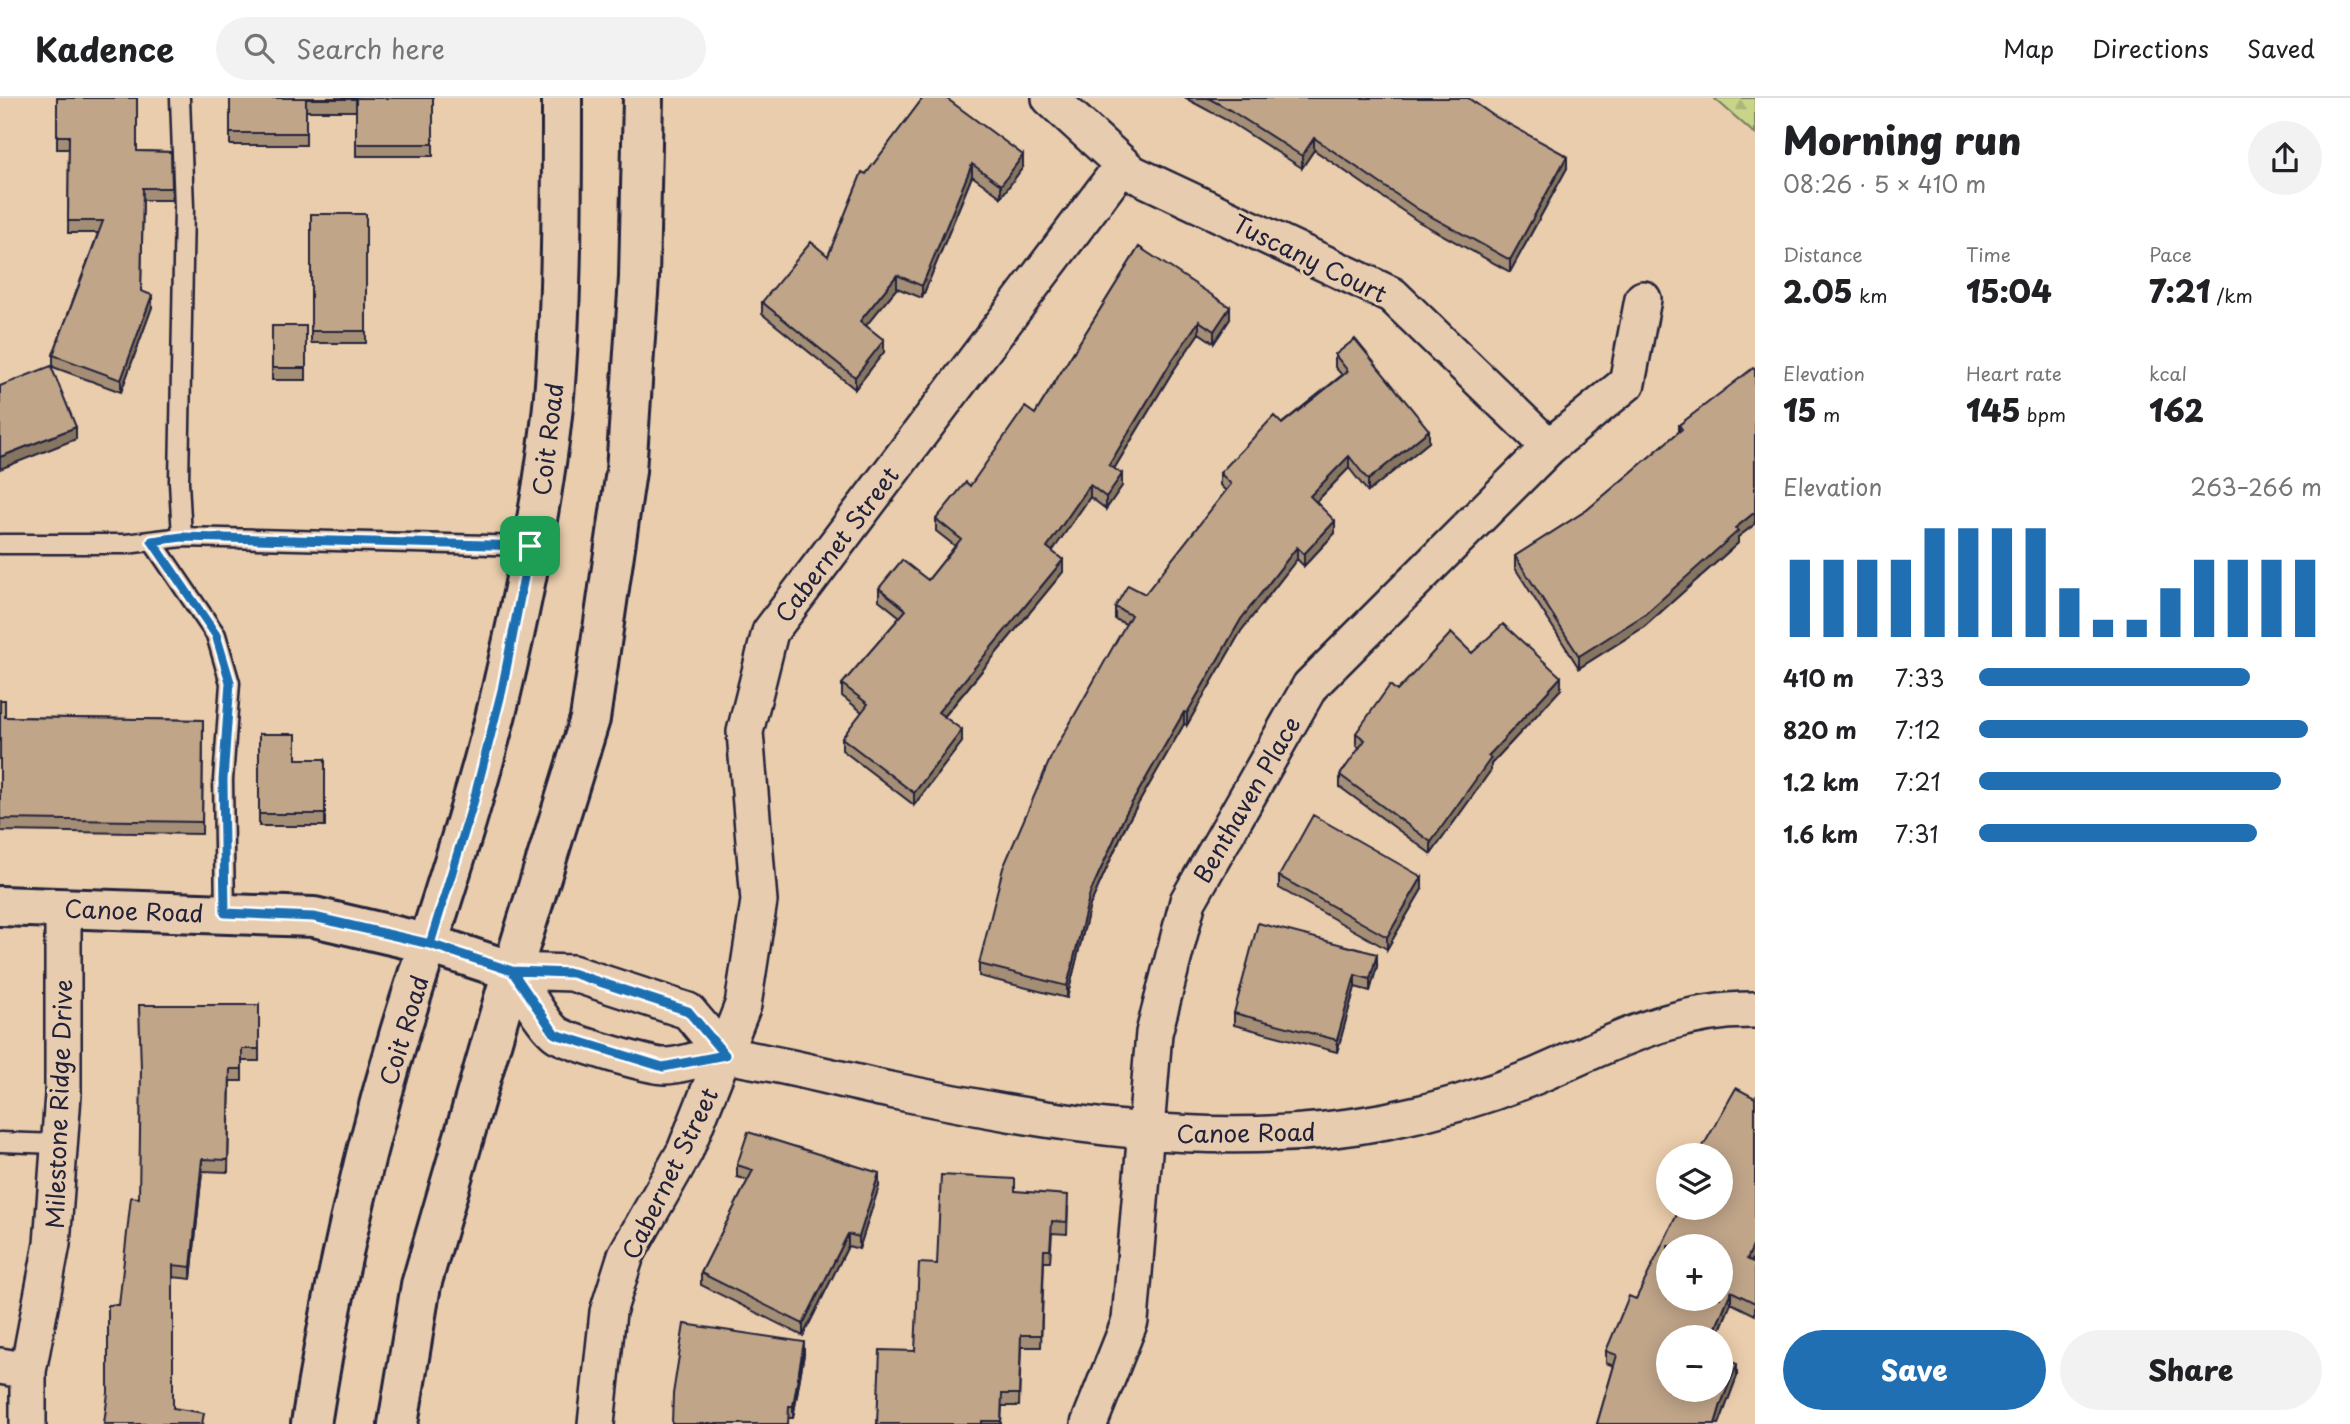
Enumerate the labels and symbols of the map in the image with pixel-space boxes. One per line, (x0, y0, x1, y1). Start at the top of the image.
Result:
street label: Tuscany Court (1226, 205, 1394, 311)
street label: Coit Road (522, 381, 572, 497)
street label: Cabernet Street (765, 458, 907, 630)
pin (500, 516, 560, 576)
street label: Benthaven Place (1184, 709, 1308, 889)
street label: Canoe Road (64, 890, 204, 930)
street label: Coit Road (369, 971, 437, 1089)
street label: Milestone Ridge Drive (36, 979, 80, 1229)
street label: Cabernet Street (612, 1081, 726, 1265)
street label: Canoe Road (1176, 1113, 1316, 1151)

